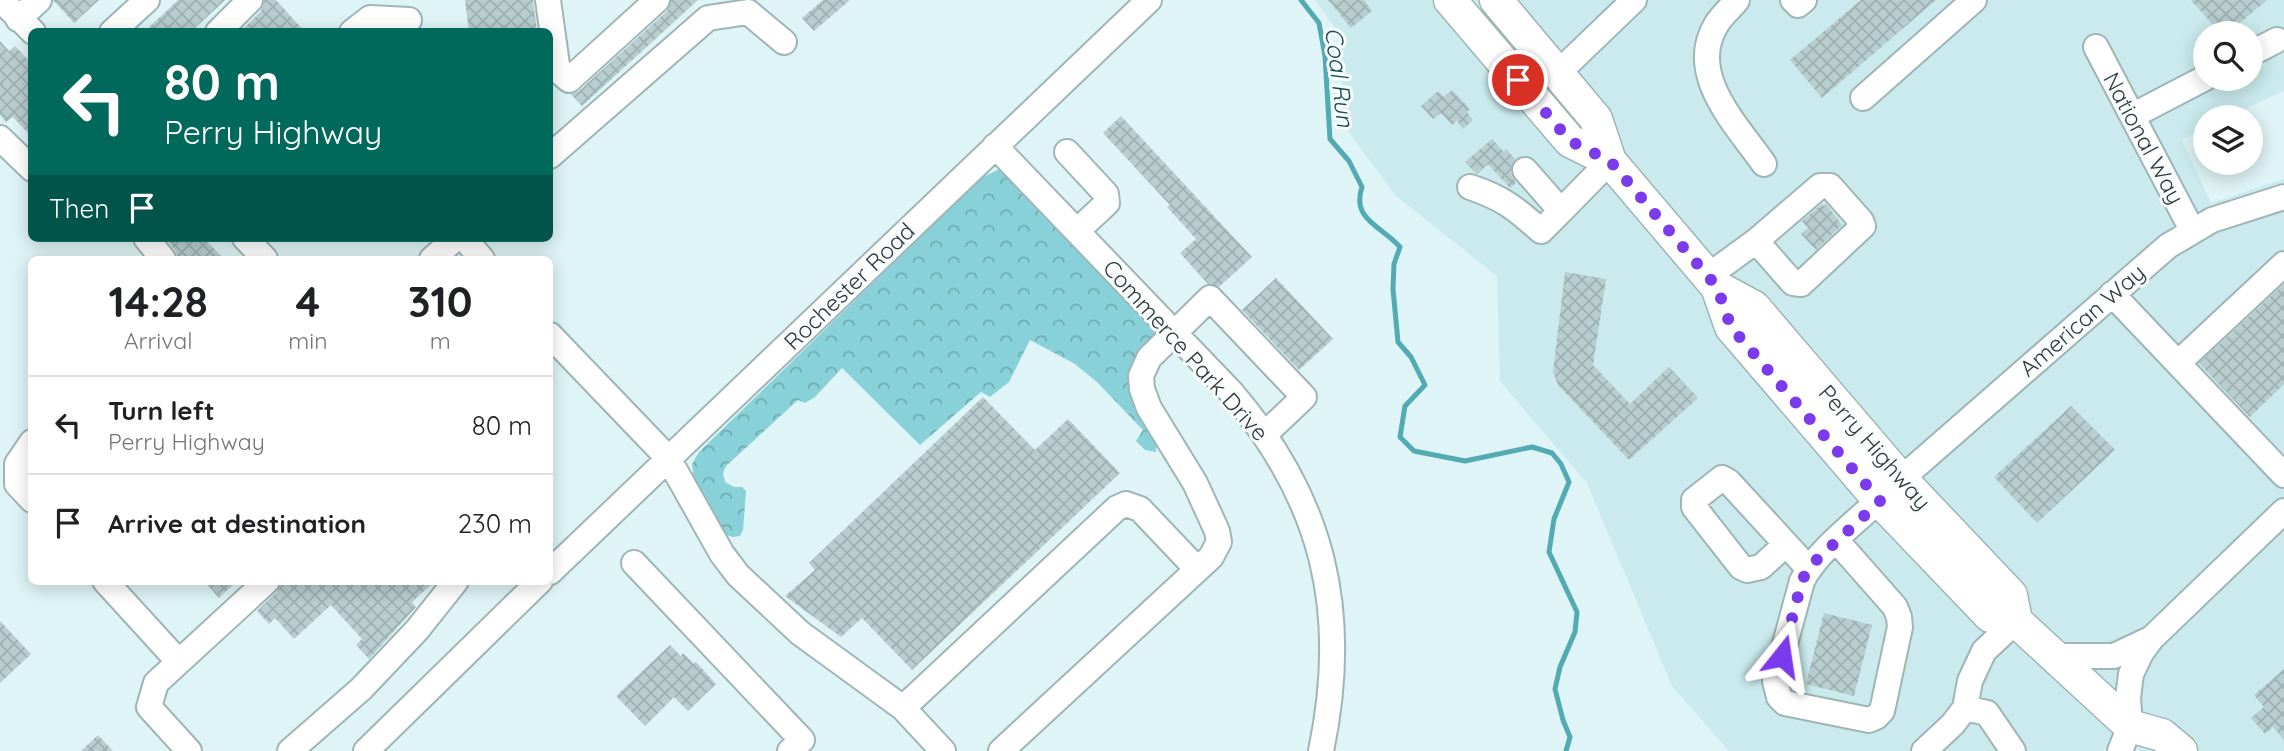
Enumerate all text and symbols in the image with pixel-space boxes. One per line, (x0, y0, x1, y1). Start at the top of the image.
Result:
map controls (2193, 21, 2263, 175)
button: search (2193, 21, 2263, 91)
water label: Coal Run (1319, 25, 1361, 130)
pin (1488, 50, 1548, 110)
text: 80 m (164, 51, 280, 112)
icon: left (49, 56, 140, 147)
icon: arrive (1499, 61, 1537, 99)
street label: National Way (2097, 67, 2191, 209)
button: layers (2193, 105, 2263, 175)
text: Perry Highway (164, 112, 382, 152)
icon: arrive (123, 189, 161, 227)
text: Then (49, 192, 109, 225)
street label: Rochester Road (777, 216, 921, 356)
street label: Commerce Park Drive (1097, 253, 1275, 447)
street label: American Way (2013, 258, 2151, 382)
text: 14:28 (108, 275, 208, 328)
text: 4 (296, 275, 320, 328)
text: 310 (408, 275, 473, 328)
text: Arrival (124, 326, 193, 355)
text: min (288, 326, 327, 355)
text: m (430, 326, 451, 355)
street label: Perry Highway (1813, 378, 1937, 516)
text: Turn left (108, 394, 215, 427)
icon: left (49, 406, 87, 444)
text: 80 m (472, 409, 532, 442)
text: Perry Highway (108, 427, 265, 456)
icon: arrive (49, 504, 87, 542)
text: Arrive at destination (108, 507, 366, 540)
text: 230 m (458, 507, 532, 540)
position arrow (1745, 619, 1819, 693)

